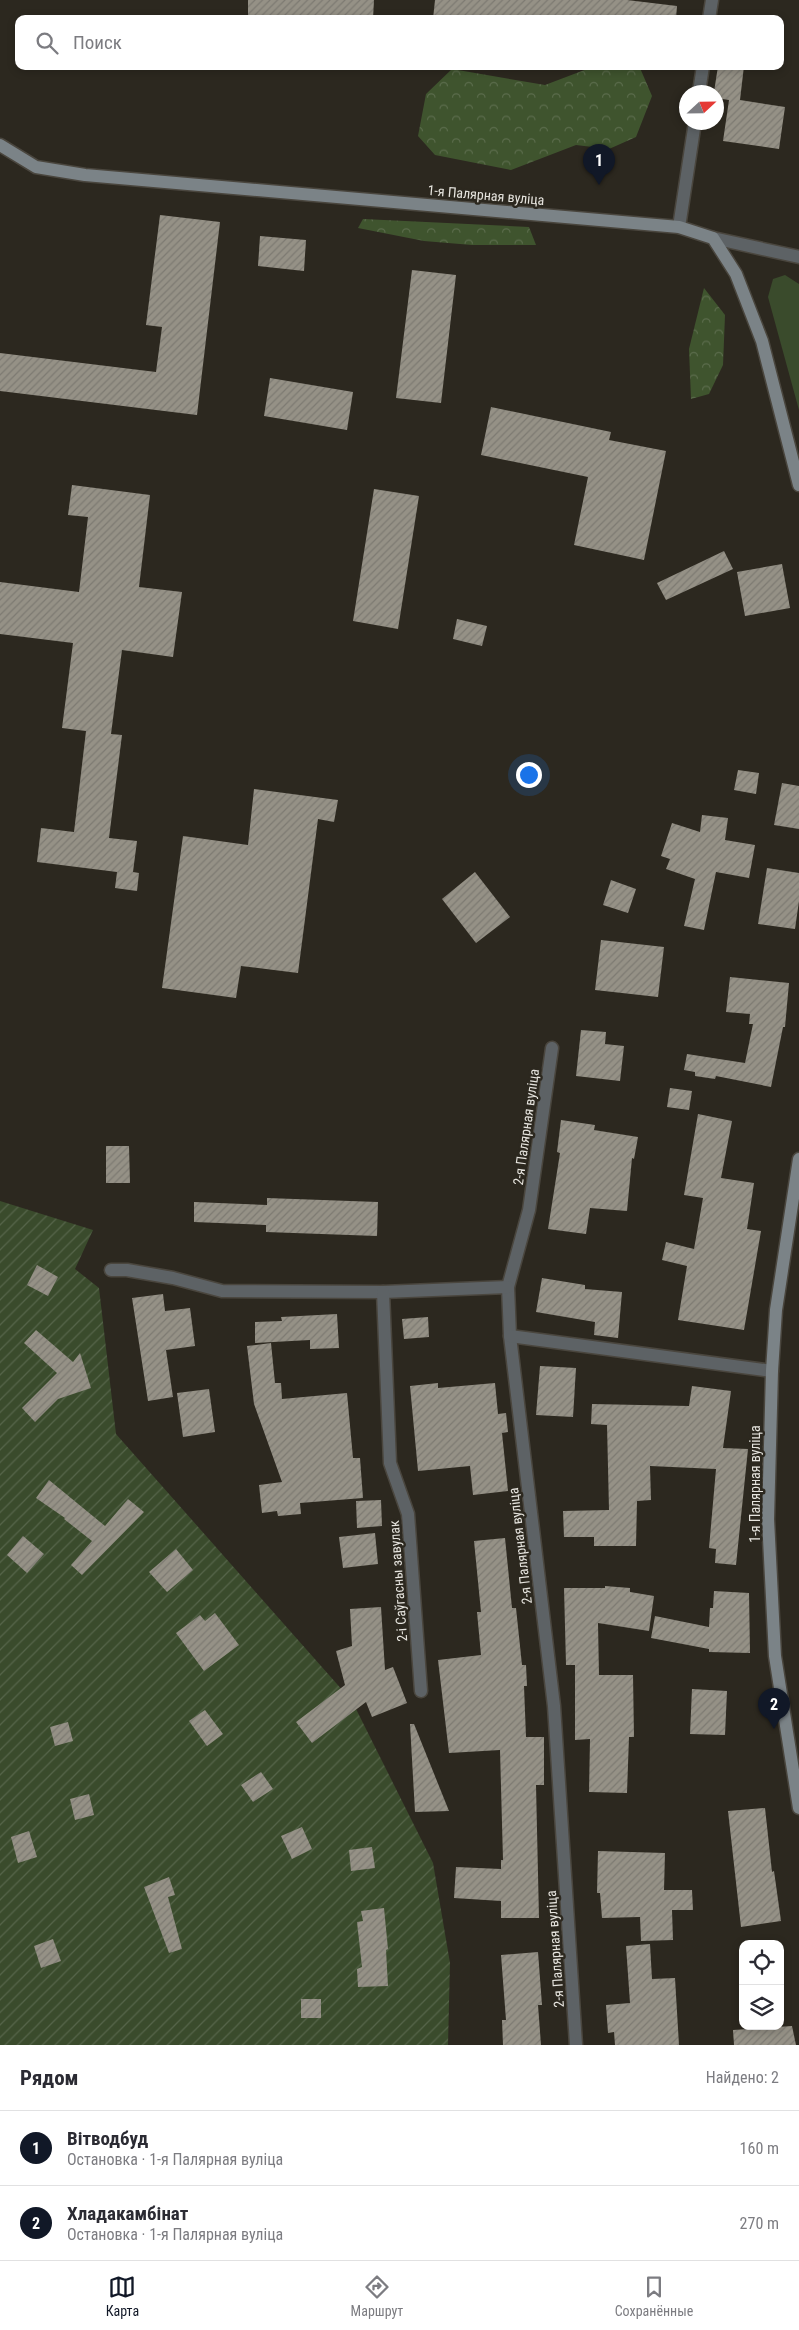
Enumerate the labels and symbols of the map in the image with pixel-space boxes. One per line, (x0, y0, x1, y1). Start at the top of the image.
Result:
north arrow (679, 85, 724, 130)
pin: 1 (583, 144, 615, 185)
street label: 1-я Палярная вуліца (427, 182, 545, 208)
your location (516, 762, 542, 788)
street label: 2-я Палярная вуліца (510, 1068, 542, 1186)
street label: 1-я Палярная вуліца (747, 1425, 763, 1543)
street label: 2-я Палярная вуліца (505, 1487, 535, 1605)
street label: 2-і Саўгасны завулак (386, 1520, 410, 1642)
pin: 2 (758, 1688, 790, 1729)
street label: 2-я Палярная вуліца (543, 1890, 567, 2008)

